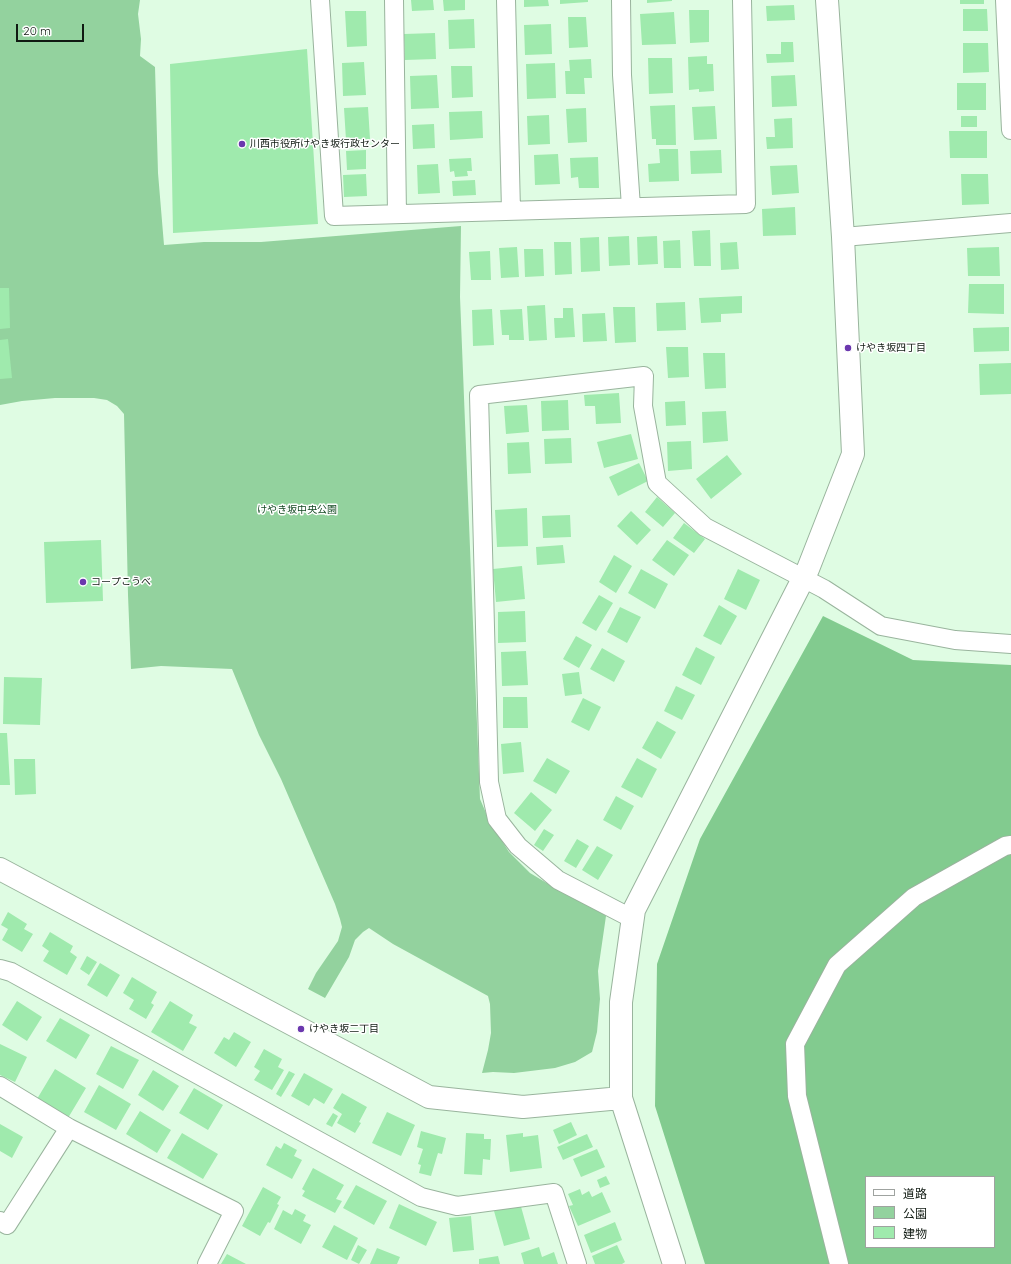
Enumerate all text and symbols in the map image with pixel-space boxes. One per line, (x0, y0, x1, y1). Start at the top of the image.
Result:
scale bar (18, 16, 86, 42)
text: 20 m (23, 23, 51, 38)
place label: 川西市役所けやき坂行政センター (250, 138, 400, 150)
marker: 川西市役所けやき坂行政センター (237, 139, 247, 149)
place label: けやき坂四丁目 (856, 342, 926, 354)
marker: けやき坂四丁目 (843, 343, 853, 353)
park label: けやき坂中央公園 (257, 504, 337, 516)
place label: コープこうべ (91, 576, 151, 588)
marker: コープこうべ (78, 577, 88, 587)
place label: けやき坂二丁目 (309, 1023, 379, 1035)
marker: けやき坂二丁目 (296, 1024, 306, 1034)
legend (865, 1176, 995, 1248)
text: 道路 (903, 1186, 927, 1201)
text: 公園 (903, 1206, 927, 1221)
text: 建物 (903, 1226, 927, 1241)

